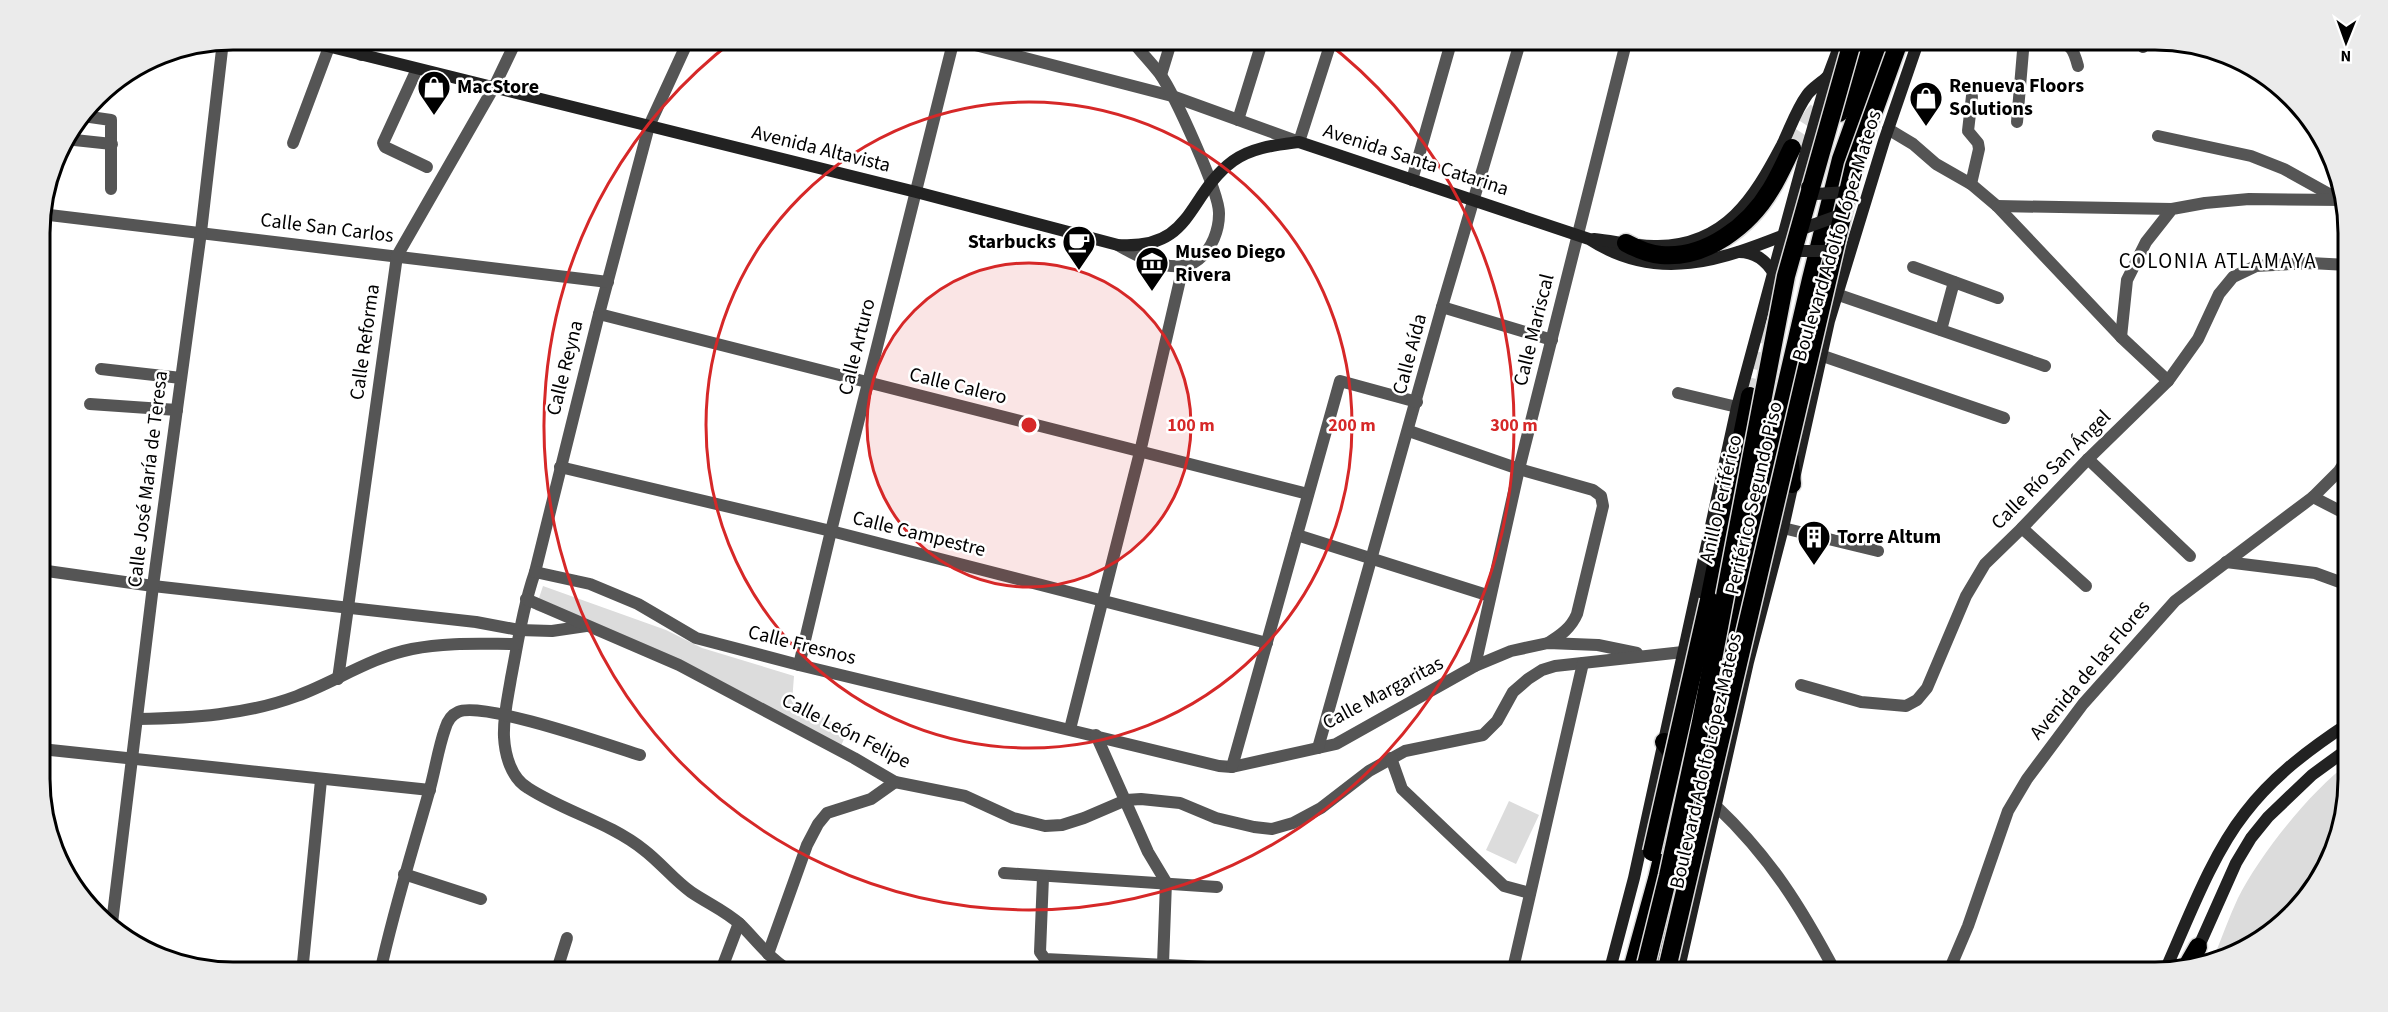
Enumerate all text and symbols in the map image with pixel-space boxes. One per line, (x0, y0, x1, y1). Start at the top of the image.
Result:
north arrow (2316, 12, 2376, 72)
text: N (2340, 45, 2351, 67)
shop icon: MacStore (416, 69, 452, 116)
place label: Renueva Floors Solutions (1949, 72, 2084, 123)
place label: MacStore (457, 73, 539, 101)
shop icon: Renueva Floors Solutions (1908, 80, 1944, 127)
street label: Boulevard Adolfo López Mateos (1785, 107, 1889, 365)
street label: Avenida Santa Catarina (1320, 117, 1512, 203)
street label: Avenida Altavista (749, 118, 893, 180)
street label: Calle San Carlos (259, 206, 395, 250)
cafe icon: Starbucks (1061, 224, 1097, 271)
place label: Starbucks (968, 228, 1056, 256)
place label: Museo Diego Rivera (1175, 238, 1286, 289)
museum icon: Museo Diego Rivera (1134, 245, 1170, 292)
district label: COLONIA ATLAMAYA (2119, 246, 2317, 276)
street label: Calle Mariscal (1507, 271, 1561, 389)
street label: Calle Reforma (343, 282, 387, 402)
street label: Calle Arturo (831, 296, 883, 398)
street label: Calle Aída (1386, 310, 1434, 398)
street label: Calle Reyna (540, 317, 590, 419)
street label: Calle Calero (906, 360, 1010, 412)
street label: Calle José María de Teresa (121, 369, 175, 589)
street label: Periférico Segundo Piso (1718, 399, 1790, 597)
street label: Calle Río San Ángel (1985, 404, 2117, 536)
text: 100 m (1167, 413, 1215, 438)
text: 200 m (1328, 413, 1376, 438)
text: 300 m (1490, 413, 1538, 438)
centre of rings (1019, 415, 1039, 435)
street label: Anillo Periférico (1693, 432, 1749, 566)
street label: Calle Campestre (850, 504, 989, 564)
building icon: Torre Altum (1796, 519, 1832, 566)
place label: Torre Altum (1837, 523, 1941, 551)
street label: Avenida de las Flores (2023, 594, 2157, 746)
street label: Calle Fresnos (745, 618, 859, 672)
street label: Boulevard Adolfo López Mateos (1663, 630, 1749, 892)
street label: Calle Margaritas (1317, 649, 1449, 737)
street label: Calle León Felipe (777, 686, 915, 776)

